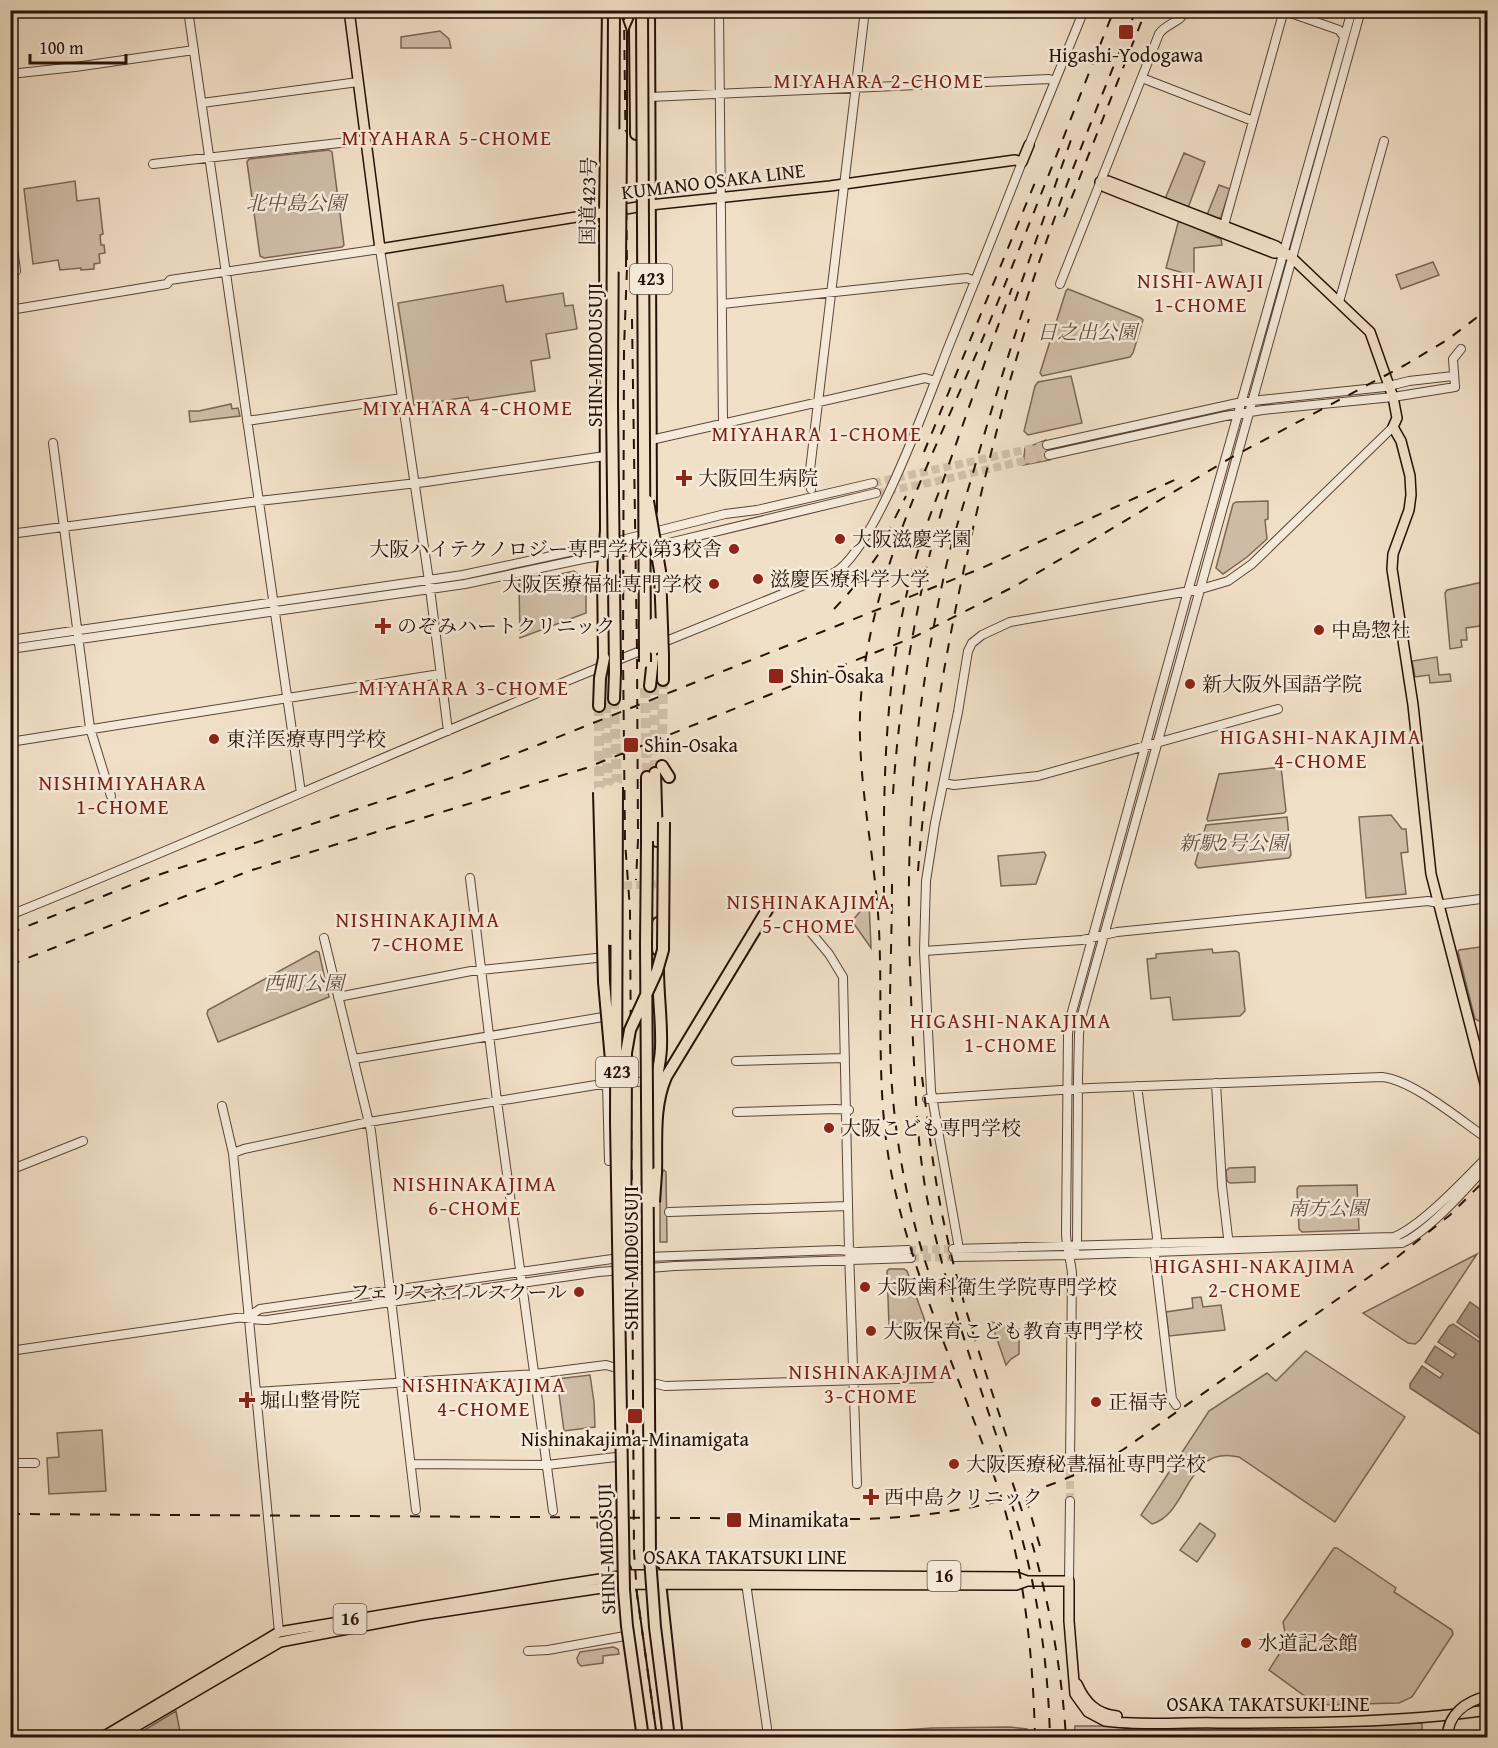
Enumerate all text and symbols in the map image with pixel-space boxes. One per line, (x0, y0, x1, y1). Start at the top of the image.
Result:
marker: Higashi-Yodogawa (1117, 23, 1135, 41)
scale bar (30, 27, 126, 65)
text: 100 m (39, 34, 84, 61)
place label: Higashi-Yodogawa (1049, 40, 1204, 69)
district label: MIYAHARA 2-CHOME (774, 65, 984, 96)
district label: MIYAHARA 5-CHOME (342, 122, 552, 153)
street label: KUMANO OSAKA LINE (620, 155, 806, 206)
street label: 国道423号 (572, 156, 603, 246)
park label: 北中島公園 (246, 188, 349, 217)
road number: 423 (630, 264, 672, 294)
district label: NISHI-AWAJI 1-CHOME (1137, 265, 1265, 320)
street label: SHIN-MIDOUSUJI (580, 283, 609, 427)
park label: 日之出公園 (1037, 317, 1140, 346)
district label: MIYAHARA 4-CHOME (363, 392, 573, 423)
district label: MIYAHARA 1-CHOME (712, 418, 922, 449)
place label: 大阪回生病院 (698, 463, 818, 492)
marker: 大阪回生病院 (675, 469, 693, 487)
place label: 大阪滋慶学園 (852, 524, 972, 553)
marker: 大阪滋慶学園 (833, 532, 847, 546)
place label: 大阪ハイテクノロジー専門学校 第3校舎 (369, 534, 722, 563)
marker: 大阪ハイテクノロジー専門学校 第3校舎 (727, 542, 741, 556)
place label: 滋慶医療科学大学 (770, 564, 930, 593)
place label: 大阪医療福祉専門学校 (502, 569, 702, 598)
marker: 滋慶医療科学大学 (751, 572, 765, 586)
marker: 大阪医療福祉専門学校 (707, 577, 721, 591)
place label: のぞみハートクリニック (397, 611, 615, 640)
place label: 中島惣社 (1331, 615, 1411, 644)
marker: のぞみハートクリニック (374, 617, 392, 635)
marker: 中島惣社 (1312, 623, 1326, 637)
place label: Shin-Ōsaka (790, 661, 884, 690)
marker: Shin-Ōsaka (767, 667, 785, 685)
place label: 新大阪外国語学院 (1202, 669, 1362, 698)
district label: MIYAHARA 3-CHOME (359, 672, 569, 703)
marker: 新大阪外国語学院 (1183, 677, 1197, 691)
district label: HIGASHI-NAKAJIMA 4-CHOME (1220, 721, 1422, 776)
place label: 東洋医療専門学校 (226, 724, 386, 753)
place label: Shin-Osaka (644, 730, 738, 759)
marker: 東洋医療専門学校 (207, 732, 221, 746)
marker: Shin-Osaka (622, 736, 640, 754)
district label: NISHIMIYAHARA 1-CHOME (38, 767, 208, 822)
park label: 新駅2号公園 (1179, 828, 1290, 857)
district label: NISHINAKAJIMA 5-CHOME (727, 886, 892, 941)
district label: NISHINAKAJIMA 7-CHOME (336, 904, 501, 959)
park label: 西町公園 (264, 968, 347, 997)
district label: HIGASHI-NAKAJIMA 1-CHOME (910, 1005, 1112, 1060)
road number: 423 (596, 1057, 638, 1087)
place label: 大阪こども専門学校 (841, 1113, 1021, 1142)
marker: 大阪こども専門学校 (822, 1121, 836, 1135)
district label: NISHINAKAJIMA 6-CHOME (393, 1168, 558, 1223)
street label: SHIN-MIDOUSUJI (616, 1186, 645, 1330)
park label: 南方公園 (1288, 1193, 1371, 1222)
district label: HIGASHI-NAKAJIMA 2-CHOME (1154, 1250, 1356, 1305)
place label: 大阪歯科衛生学院専門学校 (877, 1272, 1117, 1301)
place label: フェリスネイルスクール (350, 1277, 567, 1306)
marker: 大阪歯科衛生学院専門学校 (858, 1280, 872, 1294)
marker: フェリスネイルスクール (572, 1285, 586, 1299)
place label: 大阪保育こども教育専門学校 (883, 1316, 1143, 1345)
marker: 大阪保育こども教育専門学校 (864, 1324, 878, 1338)
district label: NISHINAKAJIMA 3-CHOME (789, 1356, 954, 1411)
district label: NISHINAKAJIMA 4-CHOME (402, 1369, 567, 1424)
place label: 堀山整骨院 (260, 1385, 360, 1414)
place label: 正福寺 (1108, 1387, 1168, 1416)
marker: 堀山整骨院 (238, 1391, 256, 1409)
marker: 正福寺 (1089, 1395, 1103, 1409)
marker: Nishinakajima-Minamigata (626, 1407, 644, 1425)
place label: Nishinakajima-Minamigata (521, 1424, 750, 1453)
place label: 大阪医療秘書福祉専門学校 (966, 1449, 1206, 1478)
marker: 大阪医療秘書福祉専門学校 (947, 1457, 961, 1471)
place label: 西中島クリニック (884, 1482, 1043, 1511)
street label: SHIN-MIDŌSUJI (589, 1483, 622, 1615)
marker: 西中島クリニック (862, 1488, 880, 1506)
place label: Minamikata (748, 1505, 849, 1534)
marker: Minamikata (725, 1511, 743, 1529)
street label: OSAKA TAKATSUKI LINE (643, 1542, 847, 1571)
road number: 16 (928, 1561, 960, 1591)
road number: 16 (334, 1604, 366, 1634)
place label: 水道記念館 (1258, 1628, 1358, 1657)
marker: 水道記念館 (1239, 1636, 1253, 1650)
street label: OSAKA TAKATSUKI LINE (1166, 1689, 1370, 1718)

